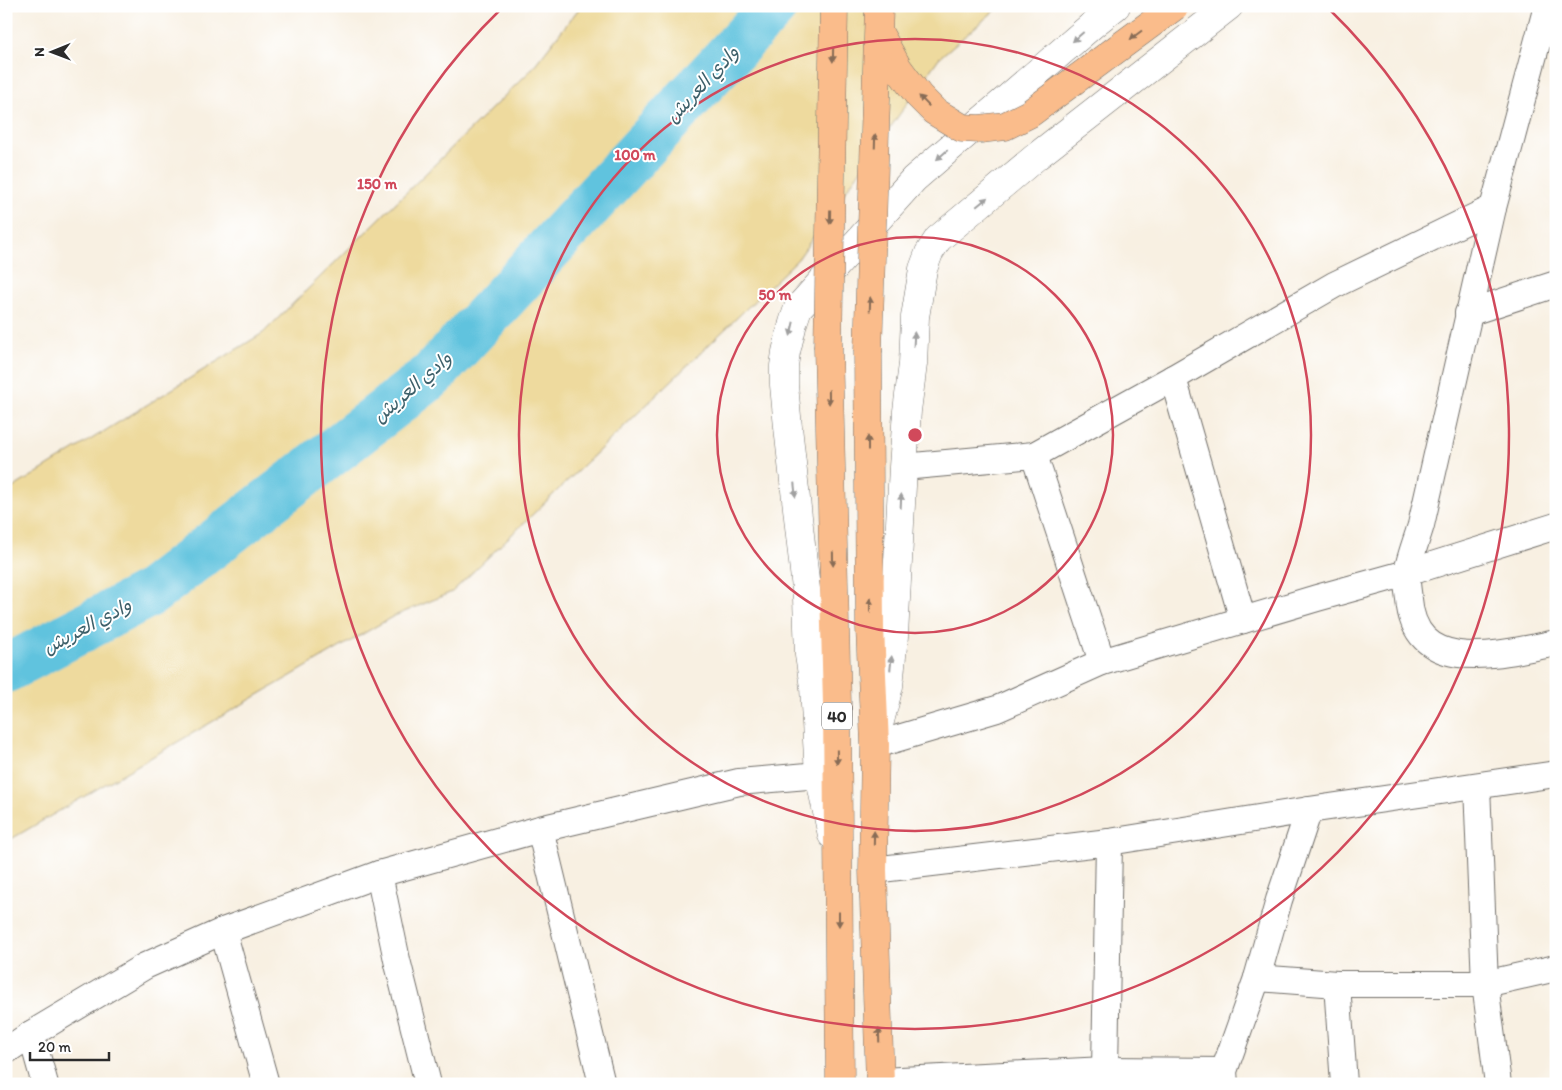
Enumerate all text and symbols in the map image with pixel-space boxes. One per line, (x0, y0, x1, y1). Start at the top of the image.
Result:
north arrow (28, 28, 78, 78)
one-way arrow (1129, 30, 1143, 40)
one-way arrow (1073, 31, 1085, 43)
water label: وادي العريش (661, 41, 745, 129)
text: N (31, 47, 48, 57)
one-way arrow (829, 47, 837, 63)
one-way arrow (918, 95, 930, 107)
one-way arrow (872, 133, 880, 149)
text: 100 m (614, 146, 656, 164)
one-way arrow (937, 149, 949, 161)
text: 150 m (357, 175, 397, 193)
one-way arrow (976, 196, 988, 208)
one-way arrow (826, 210, 834, 226)
text: 50 m (758, 286, 792, 304)
one-way arrow (866, 295, 874, 311)
one-way arrow (787, 322, 795, 337)
one-way arrow (911, 331, 919, 347)
water label: وادي العريش (368, 346, 458, 429)
one-way arrow (825, 389, 833, 405)
centre of rings (906, 426, 924, 444)
one-way arrow (864, 434, 872, 450)
one-way arrow (791, 482, 799, 498)
one-way arrow (898, 493, 906, 509)
one-way arrow (829, 551, 837, 567)
water label: وادي العريش (39, 593, 136, 661)
one-way arrow (866, 597, 874, 613)
one-way arrow (887, 655, 895, 671)
road number: 40 (822, 702, 852, 729)
one-way arrow (833, 749, 841, 765)
one-way arrow (870, 829, 878, 845)
one-way arrow (835, 911, 843, 927)
one-way arrow (875, 1027, 883, 1043)
scale bar (30, 1030, 109, 1062)
text: 20 m (38, 1038, 72, 1056)

